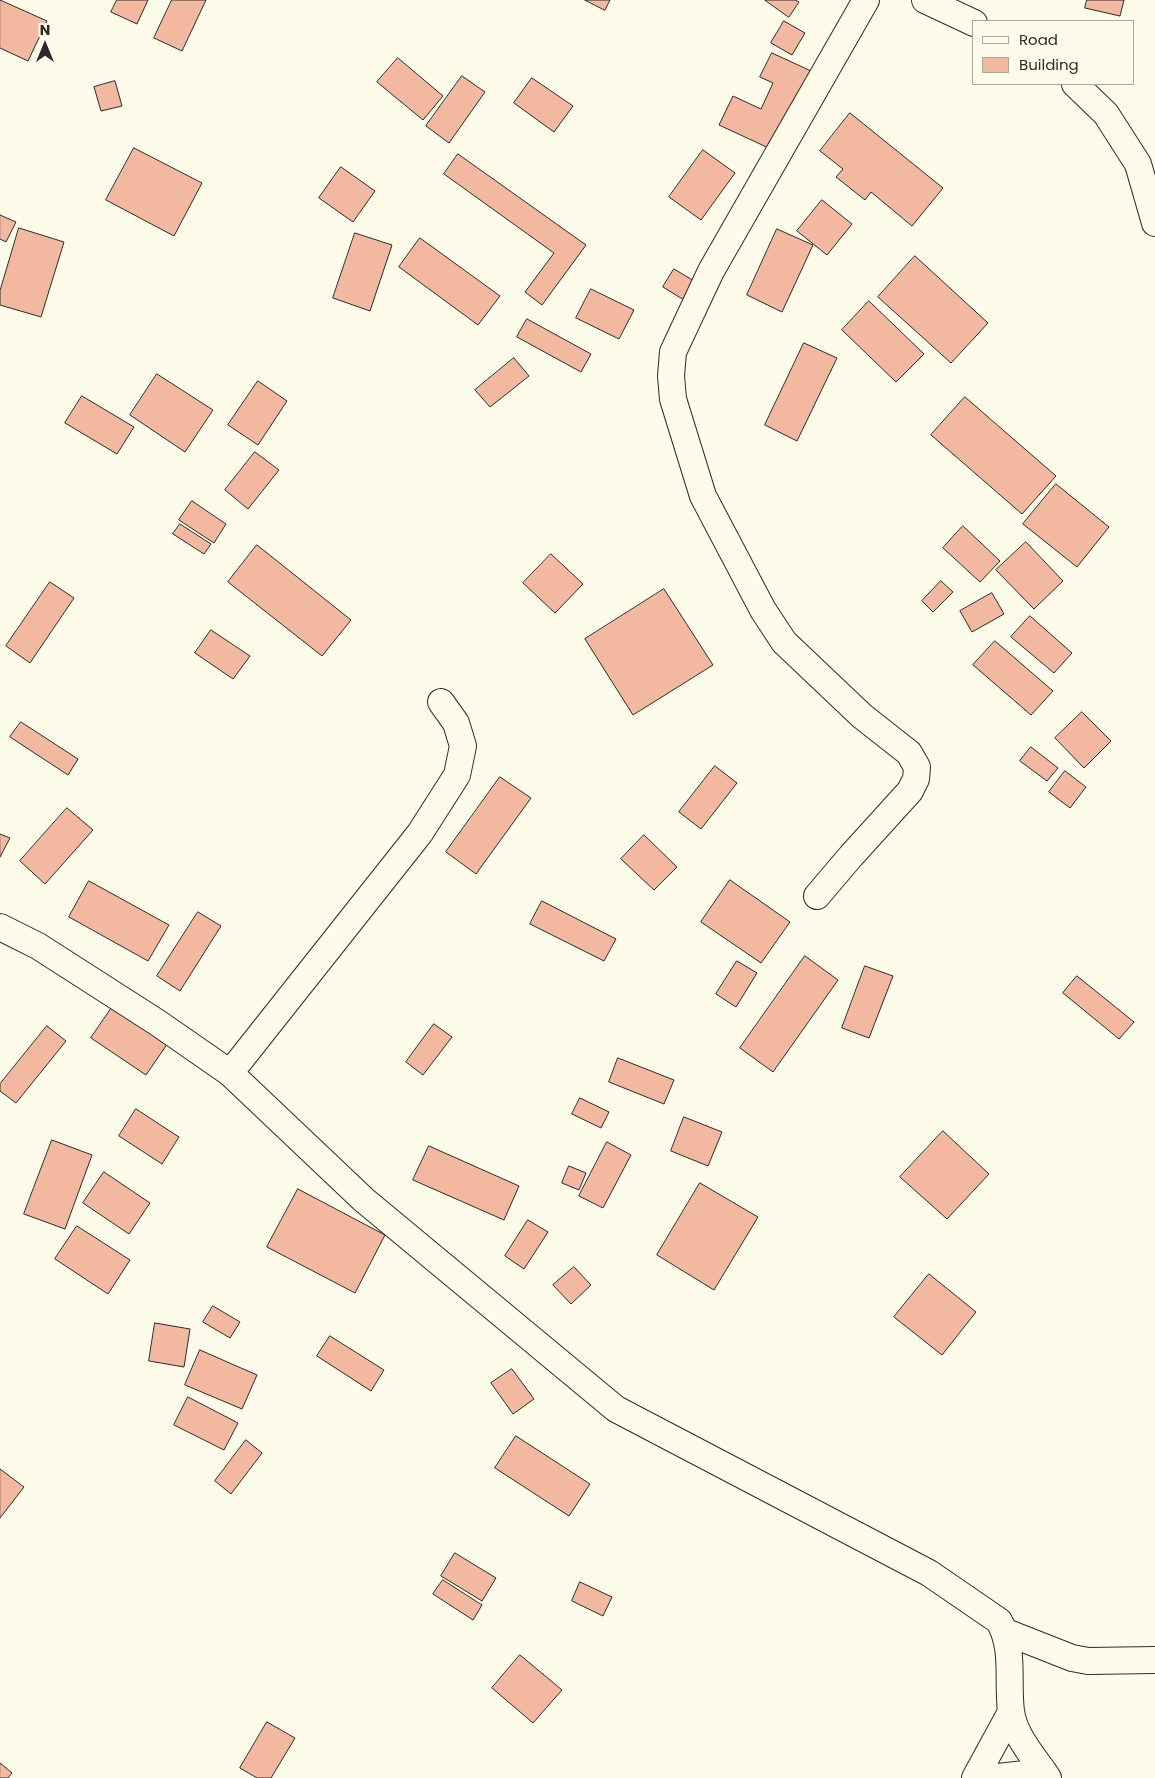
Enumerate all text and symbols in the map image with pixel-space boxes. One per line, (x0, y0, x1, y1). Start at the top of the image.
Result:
north arrow (20, 20, 70, 70)
text: N (40, 20, 50, 40)
legend (972, 20, 1135, 85)
text: Road (1019, 29, 1058, 50)
text: Building (1019, 54, 1079, 75)

